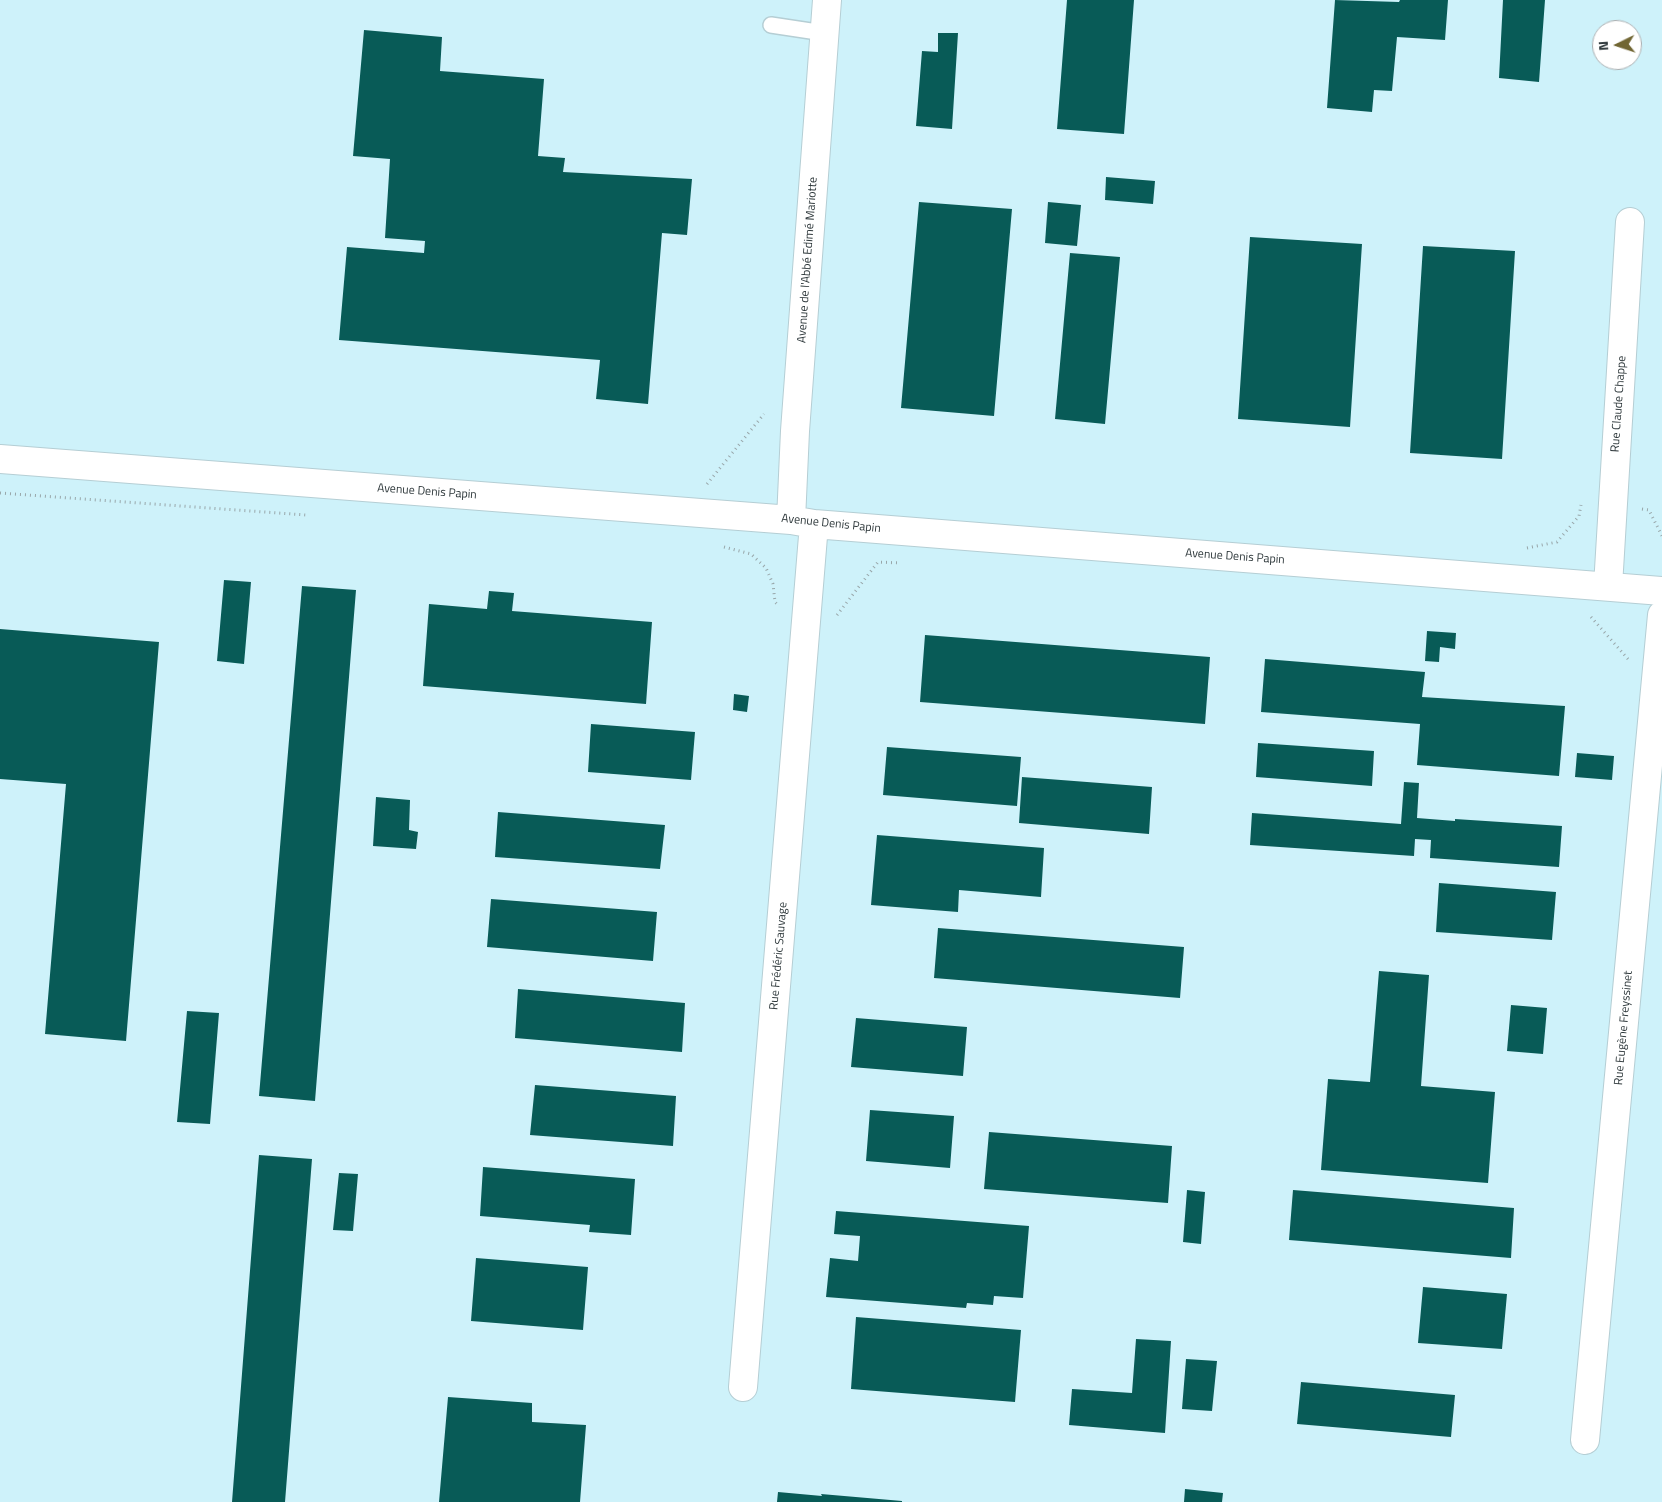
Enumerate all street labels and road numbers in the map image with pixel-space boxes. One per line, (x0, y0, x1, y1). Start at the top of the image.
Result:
street label: Avenue de l'Abbé Edimé Mariotte (795, 177, 821, 343)
street label: Rue Claude Chappe (1608, 355, 1630, 453)
street label: Avenue Denis Papin (377, 481, 477, 503)
street label: Avenue Denis Papin (781, 512, 881, 536)
street label: Avenue Denis Papin (1185, 546, 1285, 568)
street label: Rue Frédéric Sauvage (767, 901, 791, 1011)
street label: Rue Eugène Freyssinet (1612, 970, 1636, 1086)

